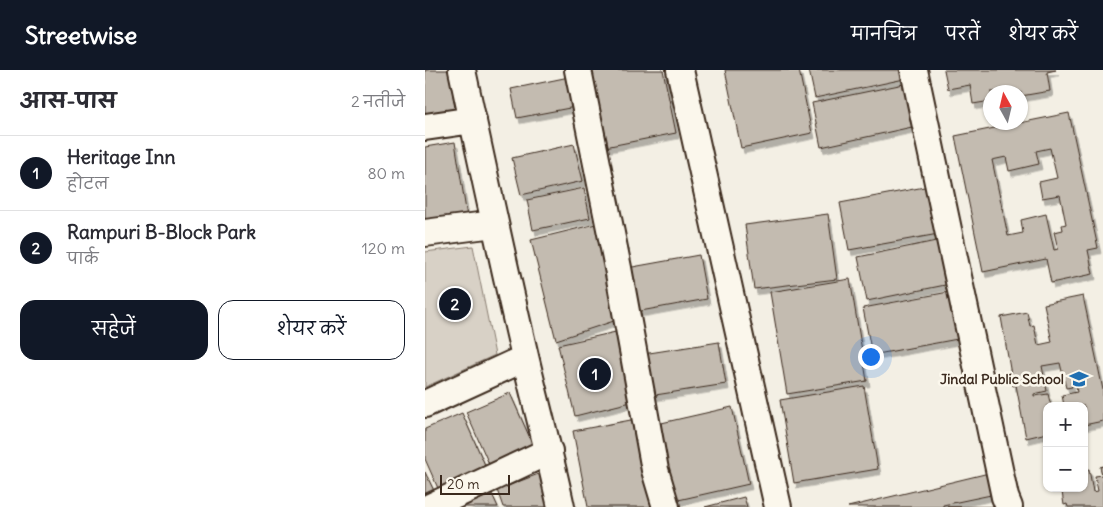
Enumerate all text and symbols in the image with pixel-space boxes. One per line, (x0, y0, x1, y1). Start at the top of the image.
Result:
text: Streetwise (25, 20, 137, 50)
text: मानचित्र (851, 22, 917, 45)
text: परतें (945, 22, 980, 45)
text: शेयर करें (1008, 22, 1078, 45)
north arrow (983, 85, 1028, 130)
text: आस-पास (20, 87, 117, 114)
text: 2 नतीजे (351, 91, 405, 111)
text: Heritage Inn (67, 145, 175, 169)
text: 1 (33, 163, 39, 183)
text: 80 m (367, 163, 405, 183)
text: होटल (67, 173, 109, 193)
text: Rampuri B-Block Park (67, 220, 256, 244)
text: 2 (32, 238, 40, 258)
text: 120 m (362, 238, 405, 258)
text: पार्क (67, 248, 98, 268)
pin: 2 (439, 285, 471, 323)
button: सहेजें (20, 300, 208, 360)
button: शेयर करें (218, 300, 405, 360)
your location (858, 344, 884, 370)
pin: 1 (579, 355, 611, 393)
school or university icon: Jindal Public School (1068, 368, 1090, 390)
place label: Jindal Public School (940, 370, 1064, 388)
map controls (1043, 402, 1088, 492)
button: + (1043, 402, 1088, 447)
button: − (1043, 447, 1088, 492)
scale bar (440, 472, 510, 495)
text: 20 m (447, 475, 480, 493)

